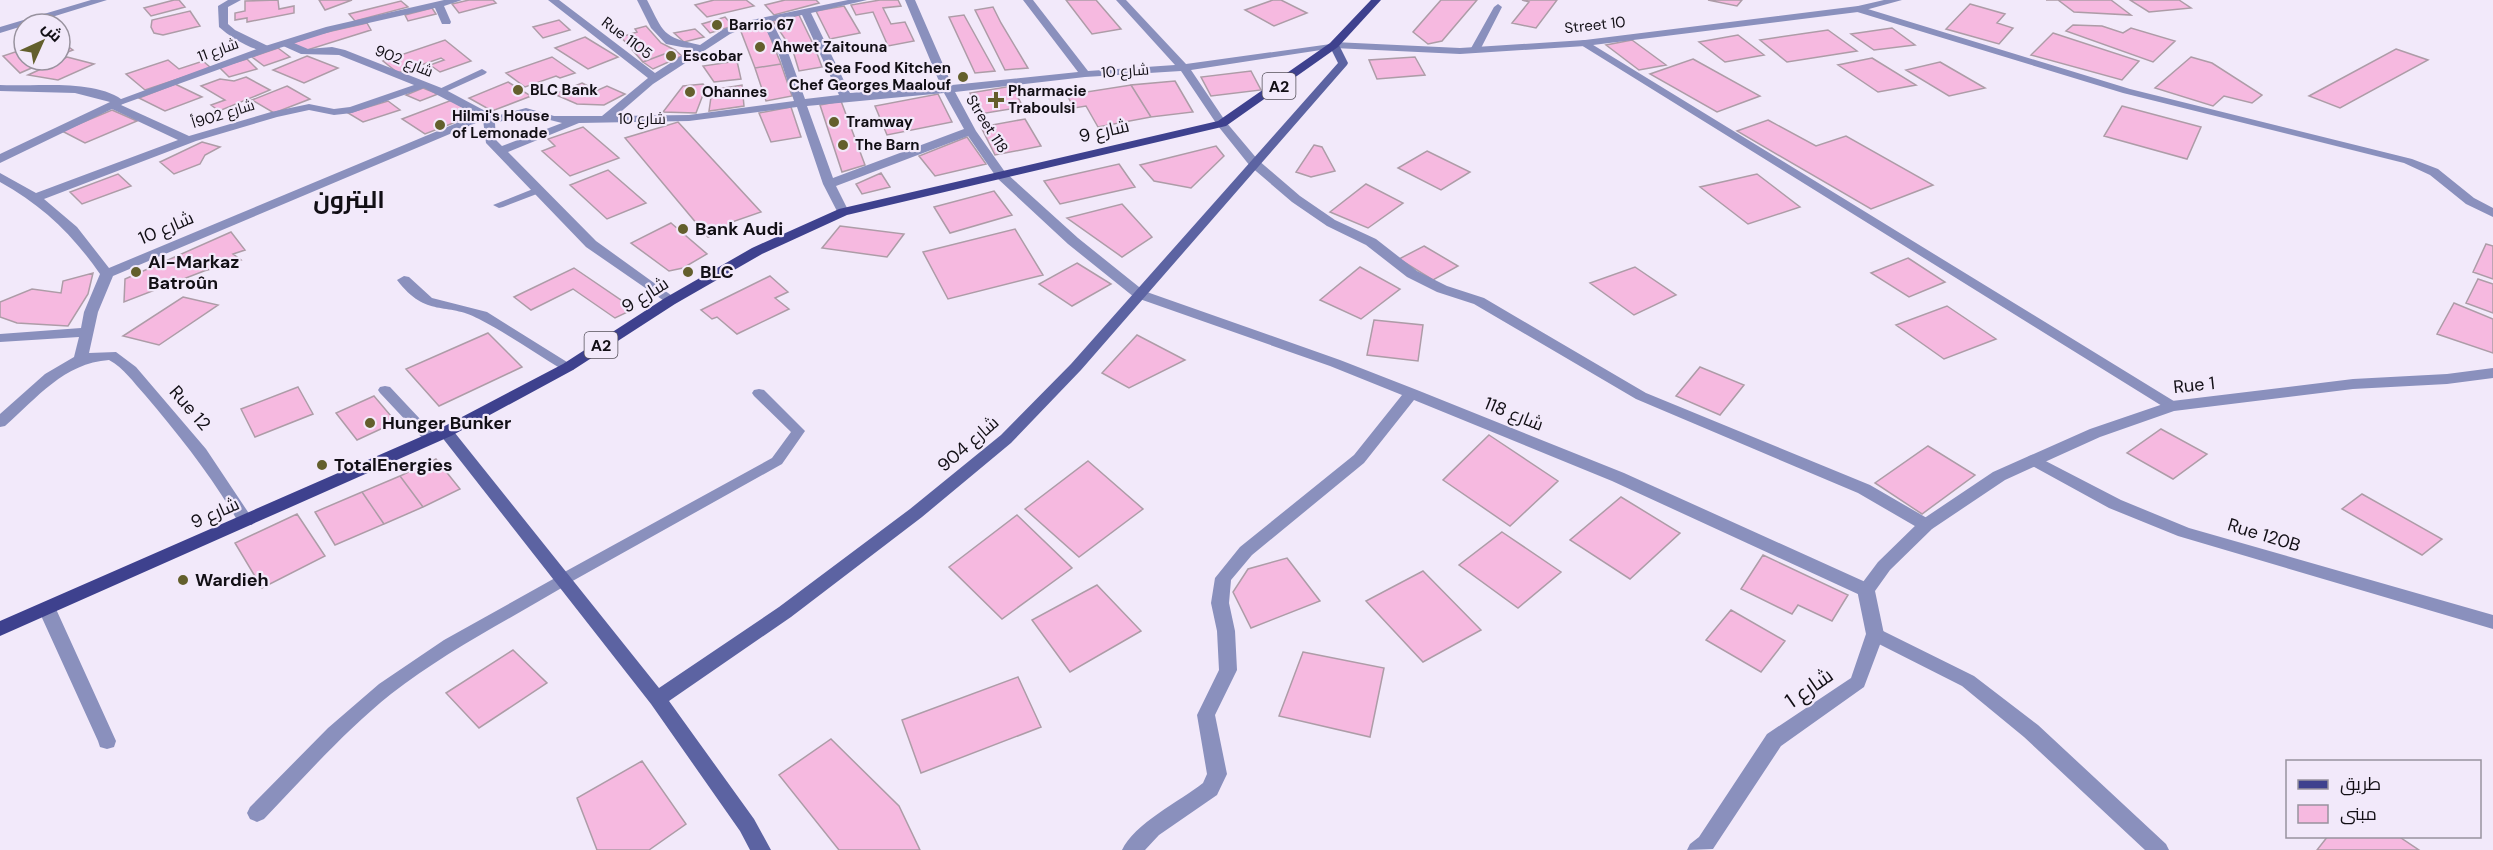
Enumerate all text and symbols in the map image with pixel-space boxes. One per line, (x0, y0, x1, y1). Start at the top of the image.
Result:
north arrow (12, 12, 72, 72)
street label: Rue 1105 (598, 12, 656, 64)
street label: Street 10 (1563, 12, 1627, 38)
place label: Barrio 67 (729, 15, 794, 35)
text: ش (38, 17, 67, 46)
marker: Barrio 67 (710, 18, 724, 32)
street label: شارع 11 (195, 33, 242, 68)
place label: Ahwet Zaitouna (772, 37, 887, 57)
street label: شارع 902 (371, 40, 436, 83)
marker: Ahwet Zaitouna (753, 40, 767, 54)
place label: Escobar (683, 46, 743, 66)
marker: Escobar (664, 49, 678, 63)
place label: Sea Food Kitchen Chef Georges Maalouf (789, 58, 951, 95)
street label: شارع 10 (1100, 59, 1150, 84)
marker: Sea Food Kitchen Chef Georges Maalouf (956, 70, 970, 84)
road number: A2 (1262, 73, 1296, 99)
place label: BLC Bank (530, 80, 598, 100)
place label: Pharmacie Traboulsi (1008, 81, 1087, 118)
place label: Ohannes (702, 82, 767, 102)
marker: BLC Bank (511, 83, 525, 97)
marker: Ohannes (683, 85, 697, 99)
street label: Street 118 (961, 91, 1013, 157)
marker: Pharmacie Traboulsi (989, 93, 1003, 107)
street label: شارع 902أ (189, 95, 257, 134)
place label: Hilmi's House of Lemonade (452, 106, 550, 143)
street label: شارع 10 (618, 109, 666, 130)
place label: Tramway (846, 112, 913, 132)
street label: شارع 9 (1076, 114, 1132, 148)
marker: Tramway (827, 115, 841, 129)
marker: Hilmi's House of Lemonade (433, 118, 447, 132)
place label: The Barn (855, 135, 920, 155)
marker: The Barn (836, 138, 850, 152)
district label: البترون (313, 184, 385, 215)
street label: شارع 10 (135, 206, 197, 250)
place label: Bank Audi (695, 217, 783, 241)
marker: Bank Audi (676, 222, 690, 236)
place label: Al-Markaz Batroûn (148, 250, 239, 295)
place label: BLC (700, 260, 734, 284)
marker: Al-Markaz Batroûn (129, 265, 143, 279)
marker: BLC (681, 265, 695, 279)
street label: شارع 9 (617, 271, 673, 319)
road number: A2 (584, 332, 618, 358)
street label: Rue 1 (2172, 371, 2216, 399)
street label: Rue 12 (164, 380, 216, 436)
street label: شارع 118 (1481, 391, 1547, 437)
place label: Hunger Bunker (382, 411, 511, 435)
street label: شارع 904 (932, 411, 1004, 477)
marker: Hunger Bunker (363, 416, 377, 430)
place label: TotalEnergies (334, 453, 453, 477)
marker: TotalEnergies (315, 458, 329, 472)
street label: شارع 9 (187, 492, 243, 534)
street label: Rue 120B (2225, 513, 2303, 557)
place label: Wardieh (195, 568, 269, 592)
marker: Wardieh (176, 573, 190, 587)
street label: شارع 1 (1779, 661, 1839, 715)
legend (2286, 760, 2481, 838)
text: طريق (2340, 772, 2381, 796)
text: مبنى (2340, 802, 2377, 826)

